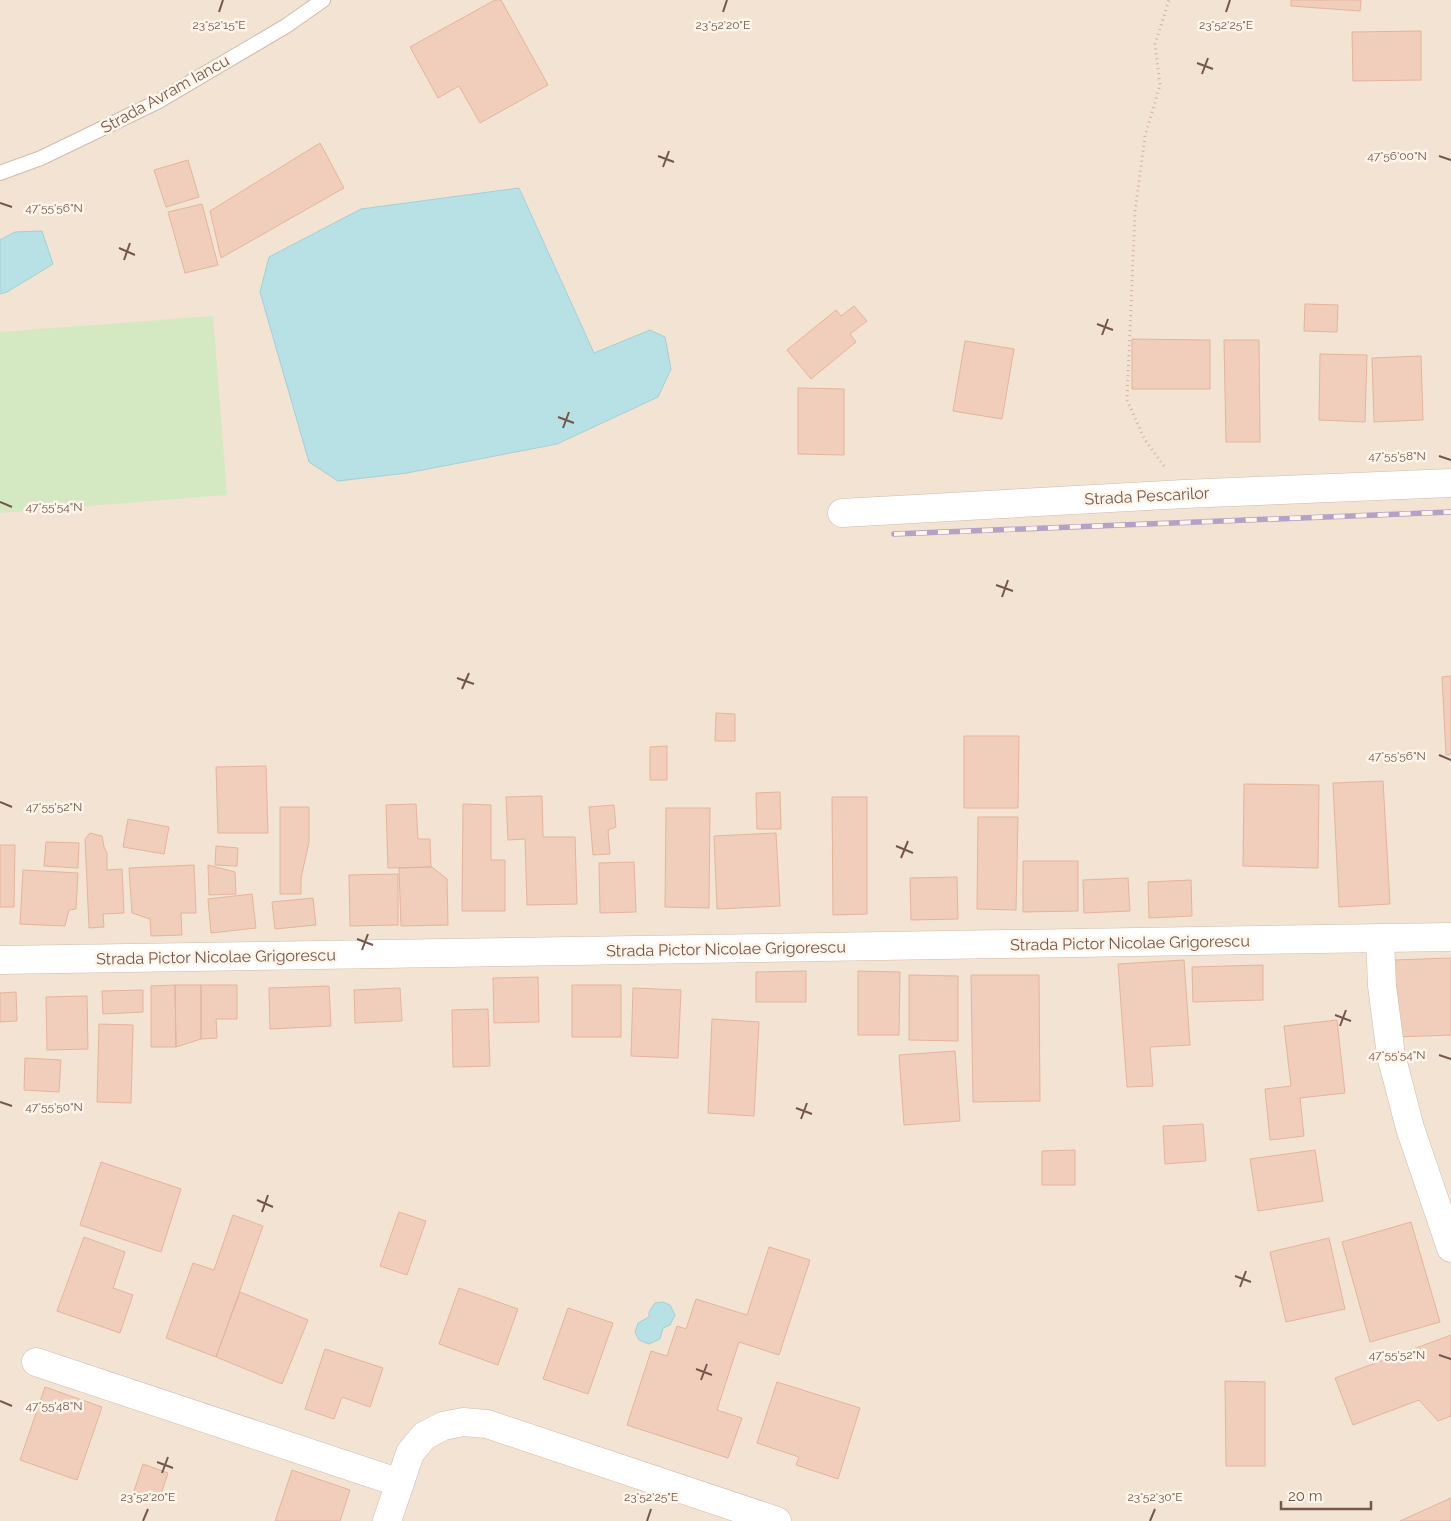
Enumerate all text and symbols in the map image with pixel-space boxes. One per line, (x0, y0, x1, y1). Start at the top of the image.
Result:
text: 23°52'15"E (193, 18, 245, 32)
text: 23°52'20"E (696, 18, 750, 32)
text: 23°52'25"E (1199, 18, 1253, 32)
street label: Strada Avram Iancu (98, 51, 232, 137)
text: 47°56'00"N (1367, 149, 1427, 163)
text: 47°55'56"N (25, 201, 83, 215)
text: 47°55'58"N (1368, 449, 1426, 463)
street label: Strada Pescarilor (1084, 483, 1210, 509)
text: 47°55'54"N (26, 500, 82, 514)
text: 47°55'56"N (1368, 749, 1426, 763)
text: 47°55'52"N (26, 800, 82, 814)
street label: Strada Pictor Nicolae Grigorescu (1010, 931, 1250, 955)
street label: Strada Pictor Nicolae Grigorescu (606, 937, 846, 961)
street label: Strada Pictor Nicolae Grigorescu (96, 945, 336, 969)
text: 47°55'54"N (1369, 1048, 1425, 1062)
text: 47°55'50"N (25, 1100, 83, 1114)
text: 47°55'52"N (1369, 1348, 1425, 1362)
text: 47°55'48"N (26, 1399, 82, 1413)
scale bar (1281, 1478, 1371, 1510)
text: 20 m (1288, 1487, 1323, 1505)
text: 23°52'20"E (121, 1490, 175, 1504)
text: 23°52'25"E (624, 1490, 678, 1504)
text: 23°52'30"E (1128, 1490, 1182, 1504)

